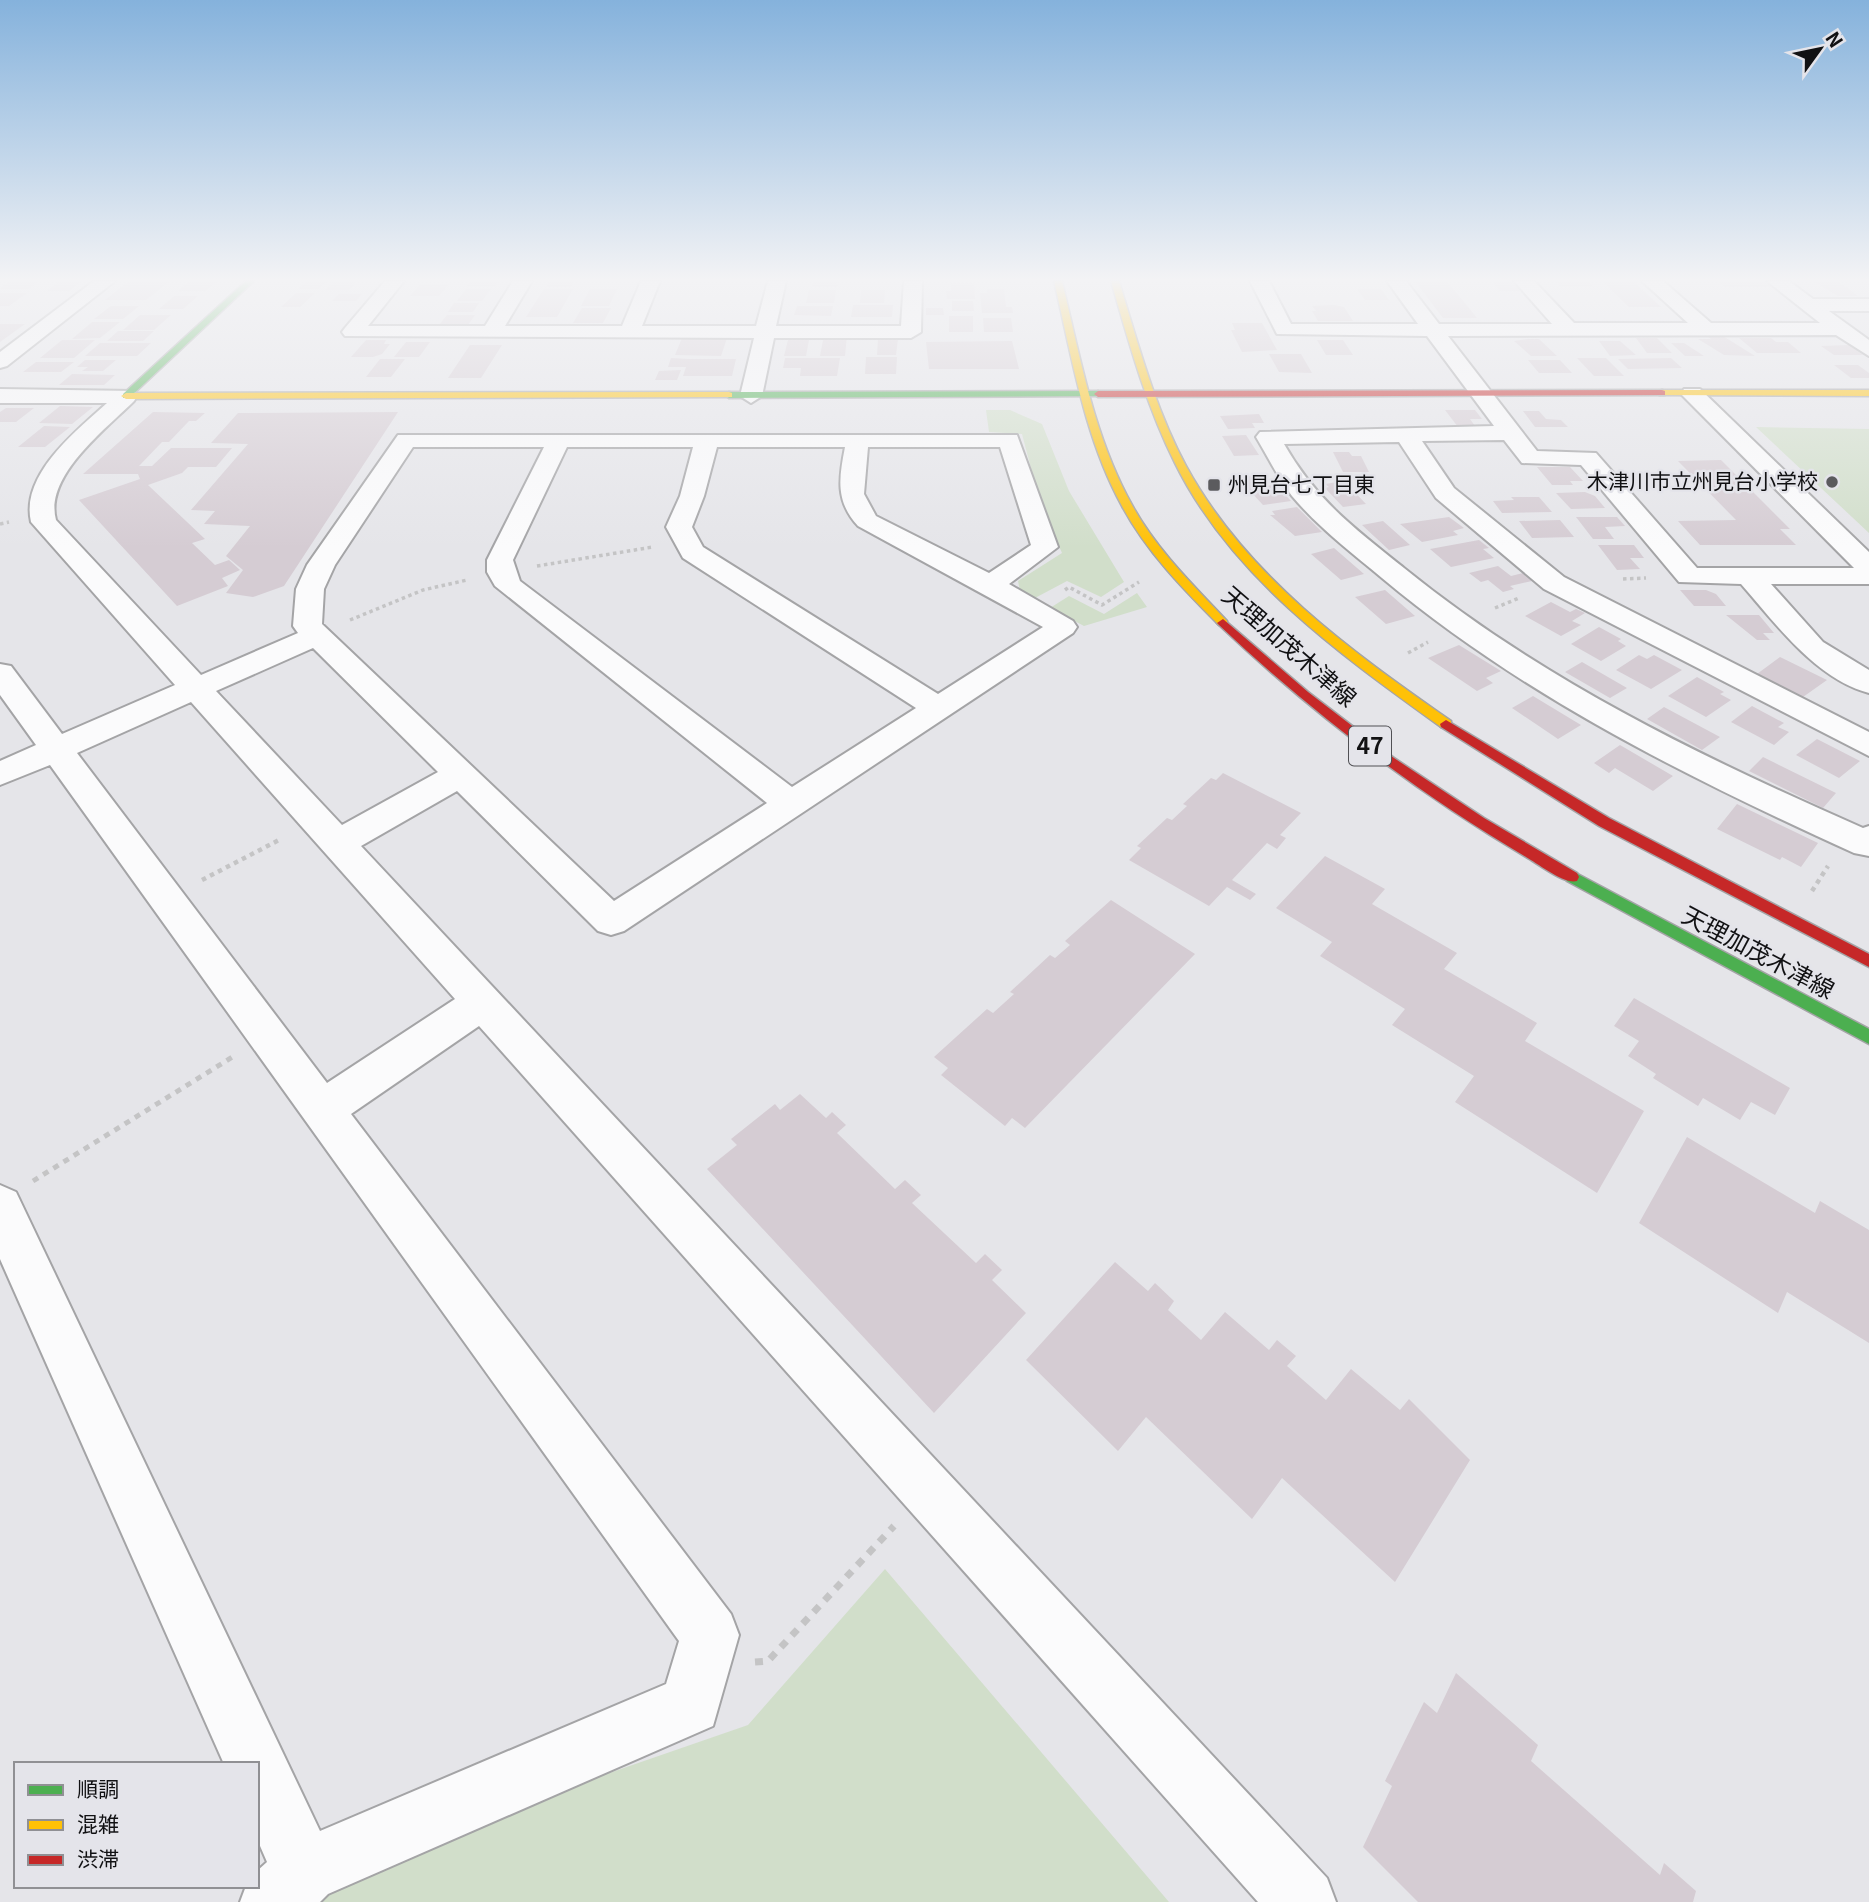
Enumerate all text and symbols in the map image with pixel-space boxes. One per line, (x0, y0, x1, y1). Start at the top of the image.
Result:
north arrow (1785, 14, 1855, 84)
text: N (1820, 26, 1851, 52)
place label: 木津川市立州見台小学校 (1587, 465, 1818, 495)
place label: 州見台七丁目東 (1228, 468, 1375, 498)
marker: 木津川市立州見台小学校 (1824, 474, 1840, 490)
marker: 州見台七丁目東 (1206, 477, 1222, 493)
street label: 天理加茂木津線 (1216, 577, 1366, 713)
road number: 47 (1349, 726, 1391, 766)
street label: 天理加茂木津線 (1677, 896, 1842, 1006)
legend (14, 1762, 259, 1888)
text: 順調 (77, 1773, 119, 1803)
text: 混雑 (77, 1808, 119, 1838)
text: 渋滞 (77, 1843, 119, 1873)

